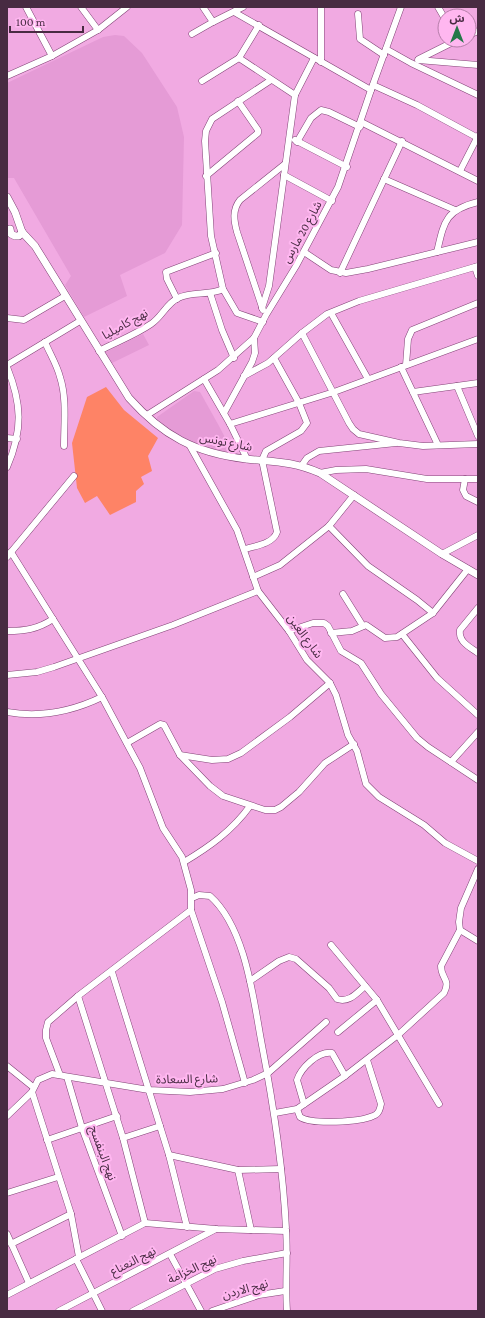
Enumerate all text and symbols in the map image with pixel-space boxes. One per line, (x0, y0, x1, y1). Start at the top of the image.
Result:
scale bar (10, 8, 83, 34)
north arrow (437, 8, 477, 48)
text: ش (449, 12, 465, 25)
text: 100 m (16, 15, 46, 29)
street label: شارع 20 مارس (279, 199, 327, 266)
street label: نهج كاميليا (100, 306, 151, 344)
street label: شارع تونس (198, 430, 254, 456)
street label: شارع العين (283, 611, 326, 662)
street label: شارع السعادة (156, 1071, 218, 1089)
street label: نهج البنفسج (85, 1124, 119, 1183)
street label: نهج النعناع (108, 1244, 159, 1280)
street label: نهج الخزامة (165, 1252, 220, 1288)
street label: نهج الاردن (220, 1276, 270, 1304)

